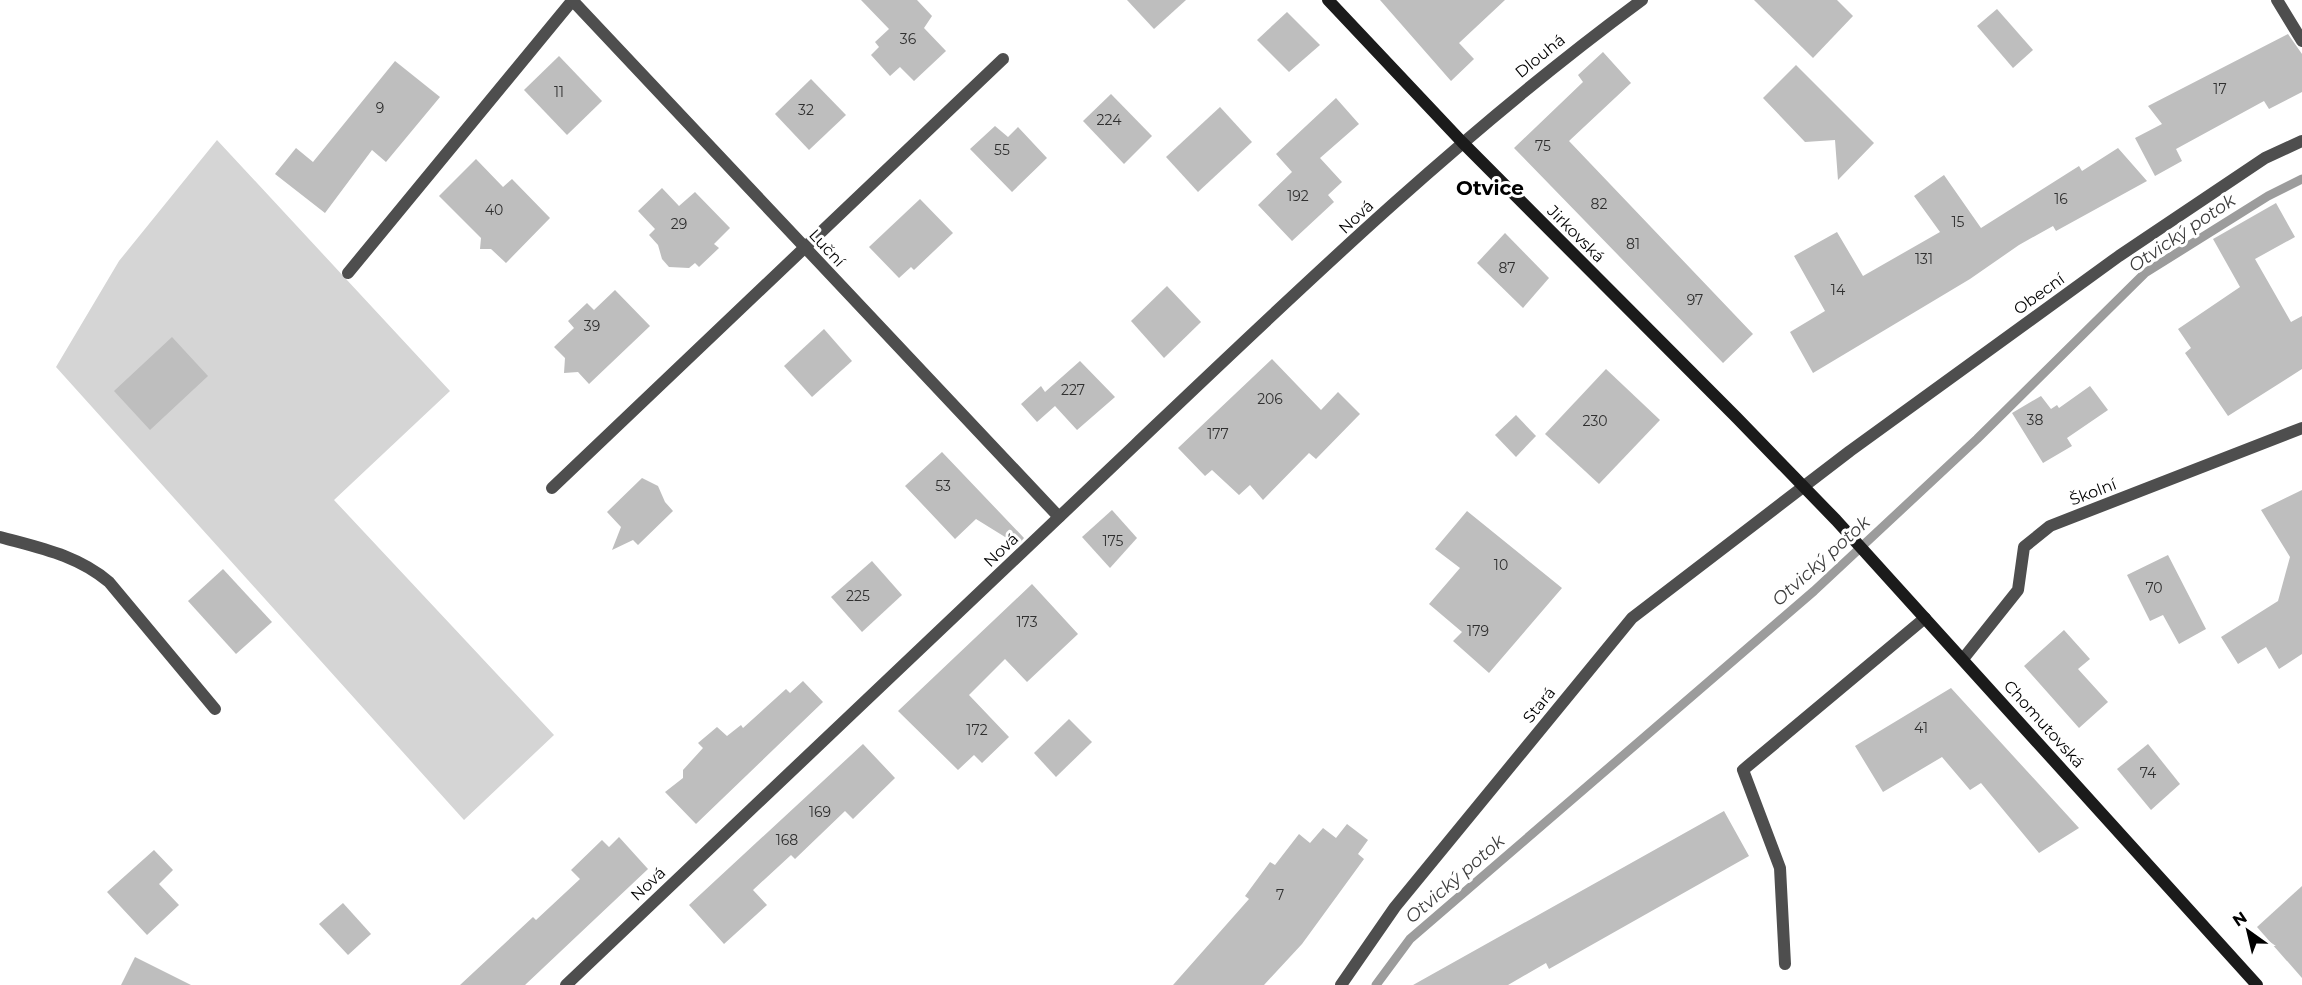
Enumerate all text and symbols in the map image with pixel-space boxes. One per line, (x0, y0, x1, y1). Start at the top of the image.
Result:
house number: 36 (900, 30, 917, 48)
street label: Dlouhá (1511, 30, 1569, 82)
house number: 17 (2213, 80, 2227, 98)
house number: 11 (554, 83, 564, 101)
house number: 9 (376, 99, 384, 117)
house number: 32 (798, 101, 814, 119)
house number: 224 (1097, 111, 1122, 129)
house number: 75 (1535, 137, 1551, 155)
house number: 55 (994, 141, 1010, 159)
district label: Otvice (1456, 176, 1524, 200)
house number: 192 (1287, 187, 1309, 205)
water label: Otvický potok (2124, 188, 2241, 277)
house number: 16 (2054, 190, 2068, 208)
house number: 82 (1591, 195, 1607, 213)
street label: Nová (1335, 196, 1377, 238)
house number: 40 (485, 201, 503, 219)
street label: Jirkovská (1543, 201, 1608, 266)
house number: 15 (1952, 213, 1965, 231)
house number: 29 (671, 215, 687, 233)
street label: Luční (805, 225, 849, 271)
house number: 81 (1626, 235, 1640, 253)
house number: 131 (1915, 250, 1933, 268)
house number: 87 (1498, 259, 1516, 277)
street label: Obecní (2010, 269, 2069, 319)
house number: 14 (1831, 281, 1846, 299)
house number: 97 (1687, 291, 1703, 309)
house number: 39 (584, 317, 600, 335)
house number: 227 (1061, 381, 1085, 399)
house number: 206 (1257, 390, 1283, 408)
house number: 38 (2027, 411, 2043, 429)
house number: 230 (1582, 412, 1608, 430)
house number: 177 (1207, 425, 1229, 443)
street label: Školní (2067, 474, 2120, 510)
house number: 53 (935, 477, 951, 495)
water label: Otvický potok (1768, 510, 1875, 611)
street label: Nová (980, 529, 1022, 571)
house number: 175 (1103, 532, 1124, 550)
house number: 10 (1494, 556, 1508, 574)
house number: 70 (2145, 579, 2163, 597)
house number: 225 (846, 587, 870, 605)
house number: 173 (1016, 613, 1038, 631)
house number: 179 (1467, 622, 1489, 640)
street label: Chomutovská (2000, 676, 2088, 772)
street label: Stará (1519, 683, 1559, 727)
house number: 41 (1914, 719, 1928, 737)
house number: 172 (966, 721, 988, 739)
house number: 74 (2140, 764, 2157, 782)
house number: 169 (809, 803, 831, 821)
water label: Otvický potok (1401, 829, 1510, 928)
house number: 168 (776, 831, 798, 849)
street label: Nová (627, 863, 669, 905)
house number: 7 (1276, 886, 1284, 904)
north arrow (2218, 901, 2278, 961)
text: N (2229, 907, 2251, 930)

